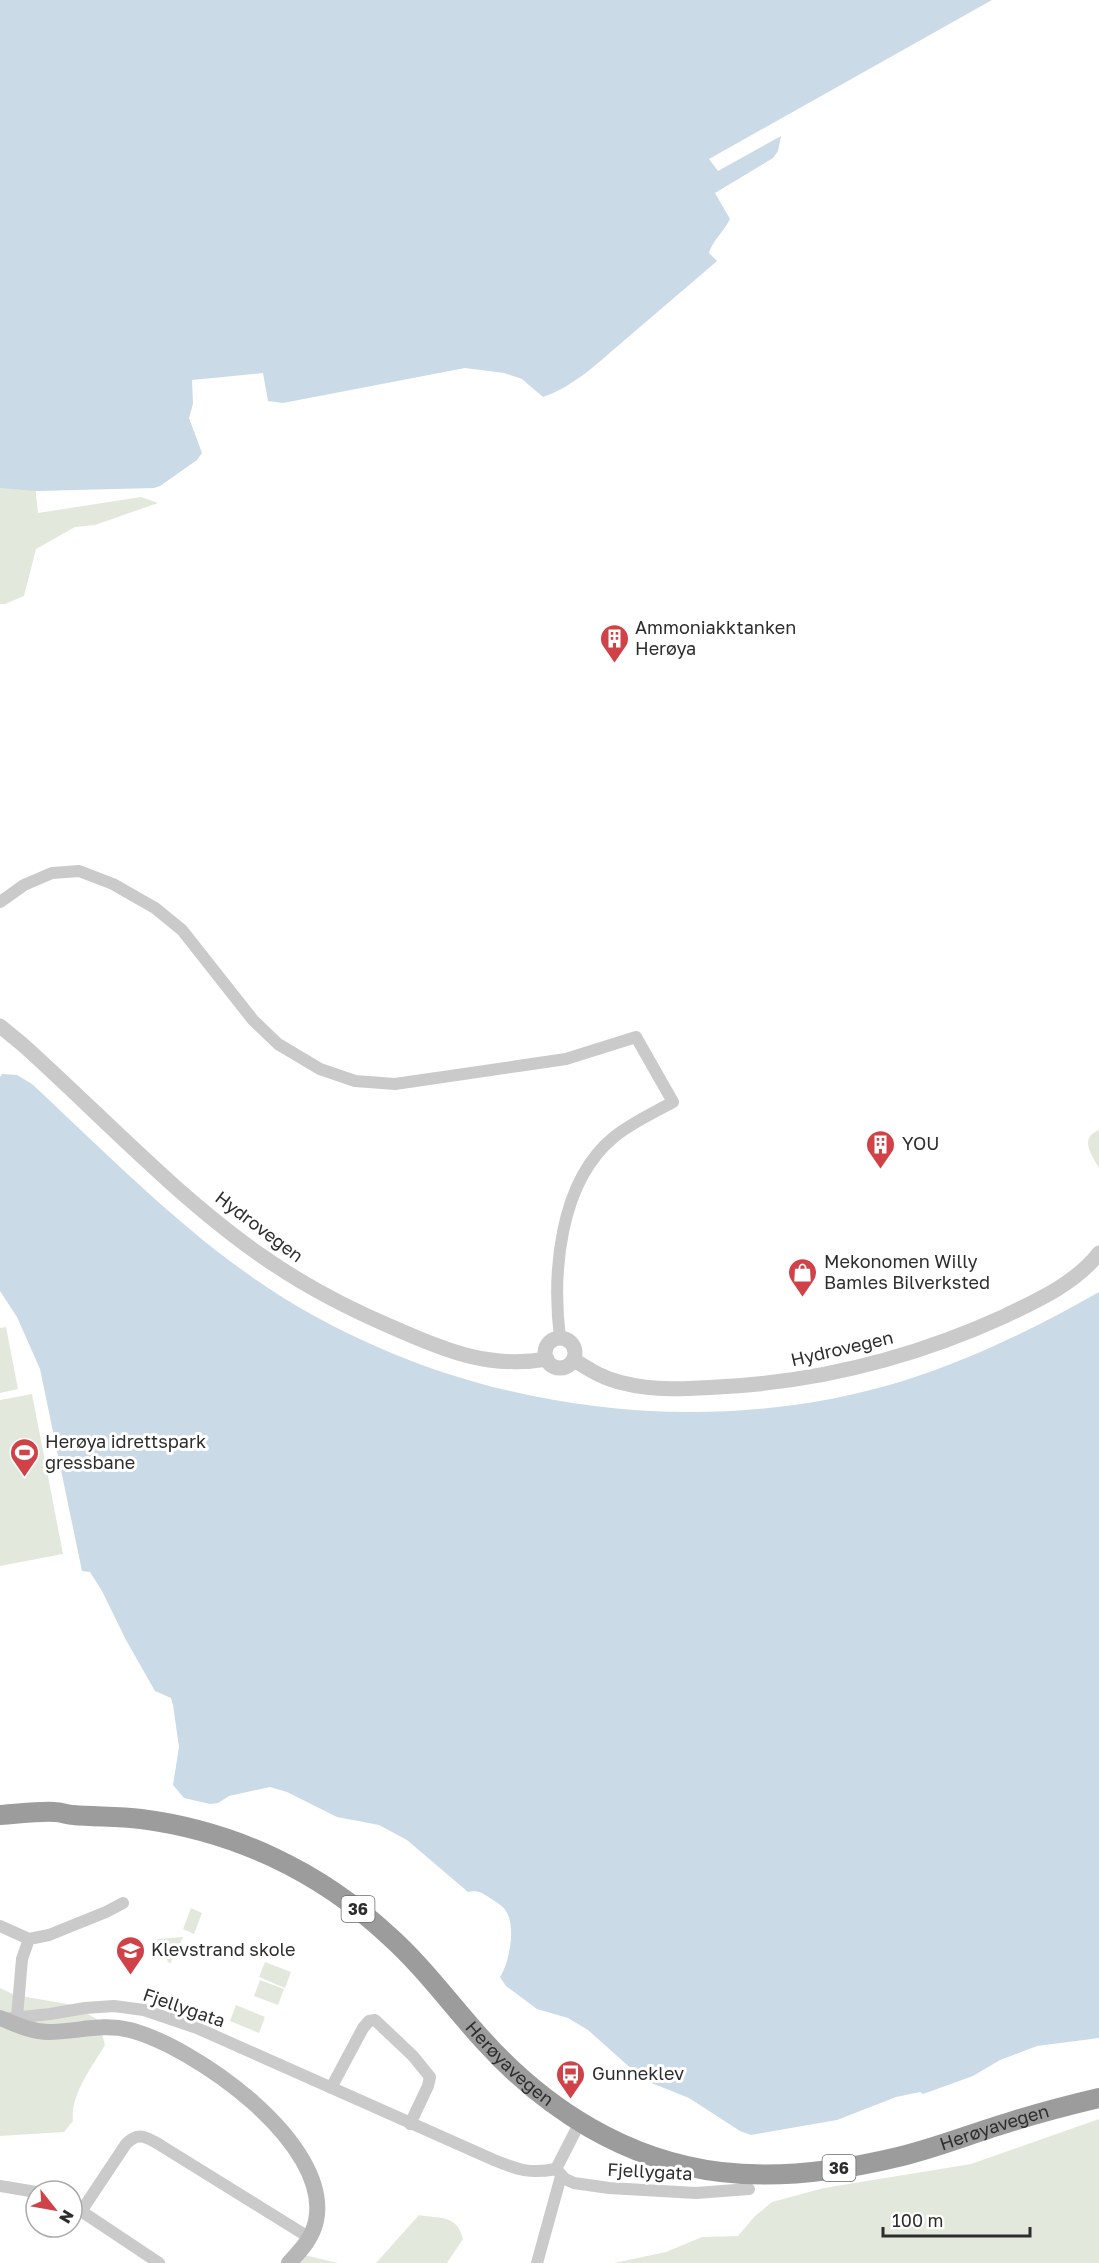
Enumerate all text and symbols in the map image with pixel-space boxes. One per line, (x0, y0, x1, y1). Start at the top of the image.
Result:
place label: Ammoniakktanken Herøya (635, 616, 796, 659)
building icon: Ammoniakktanken Herøya (598, 622, 630, 664)
building icon: YOU (865, 1128, 897, 1170)
place label: YOU (902, 1132, 939, 1154)
street label: Hydrovegen (211, 1186, 308, 1266)
place label: Mekonomen Willy Bamles Bilverksted (824, 1250, 990, 1293)
shop icon: Mekonomen Willy Bamles Bilverksted (787, 1256, 819, 1298)
street label: Hydrovegen (788, 1326, 895, 1370)
place label: Herøya idrettspark gressbane (45, 1430, 206, 1473)
sports icon: Herøya idrettspark gressbane (8, 1436, 40, 1478)
road number: 36 (342, 1896, 374, 1922)
school or university icon: Klevstrand skole (114, 1934, 146, 1976)
place label: Klevstrand skole (151, 1938, 296, 1960)
street label: Fjellygata (140, 1983, 228, 2031)
street label: Herøyavegen (461, 2016, 558, 2110)
bus stop icon: Gunneklev (555, 2058, 587, 2100)
place label: Gunneklev (592, 2062, 684, 2084)
street label: Herøyavegen (937, 2099, 1051, 2154)
road number: 36 (822, 2155, 856, 2181)
street label: Fjellygata (607, 2158, 693, 2184)
north arrow (24, 2179, 84, 2239)
scale bar (883, 2200, 1030, 2238)
text: N (55, 2206, 79, 2227)
text: 100 m (892, 2209, 943, 2231)

